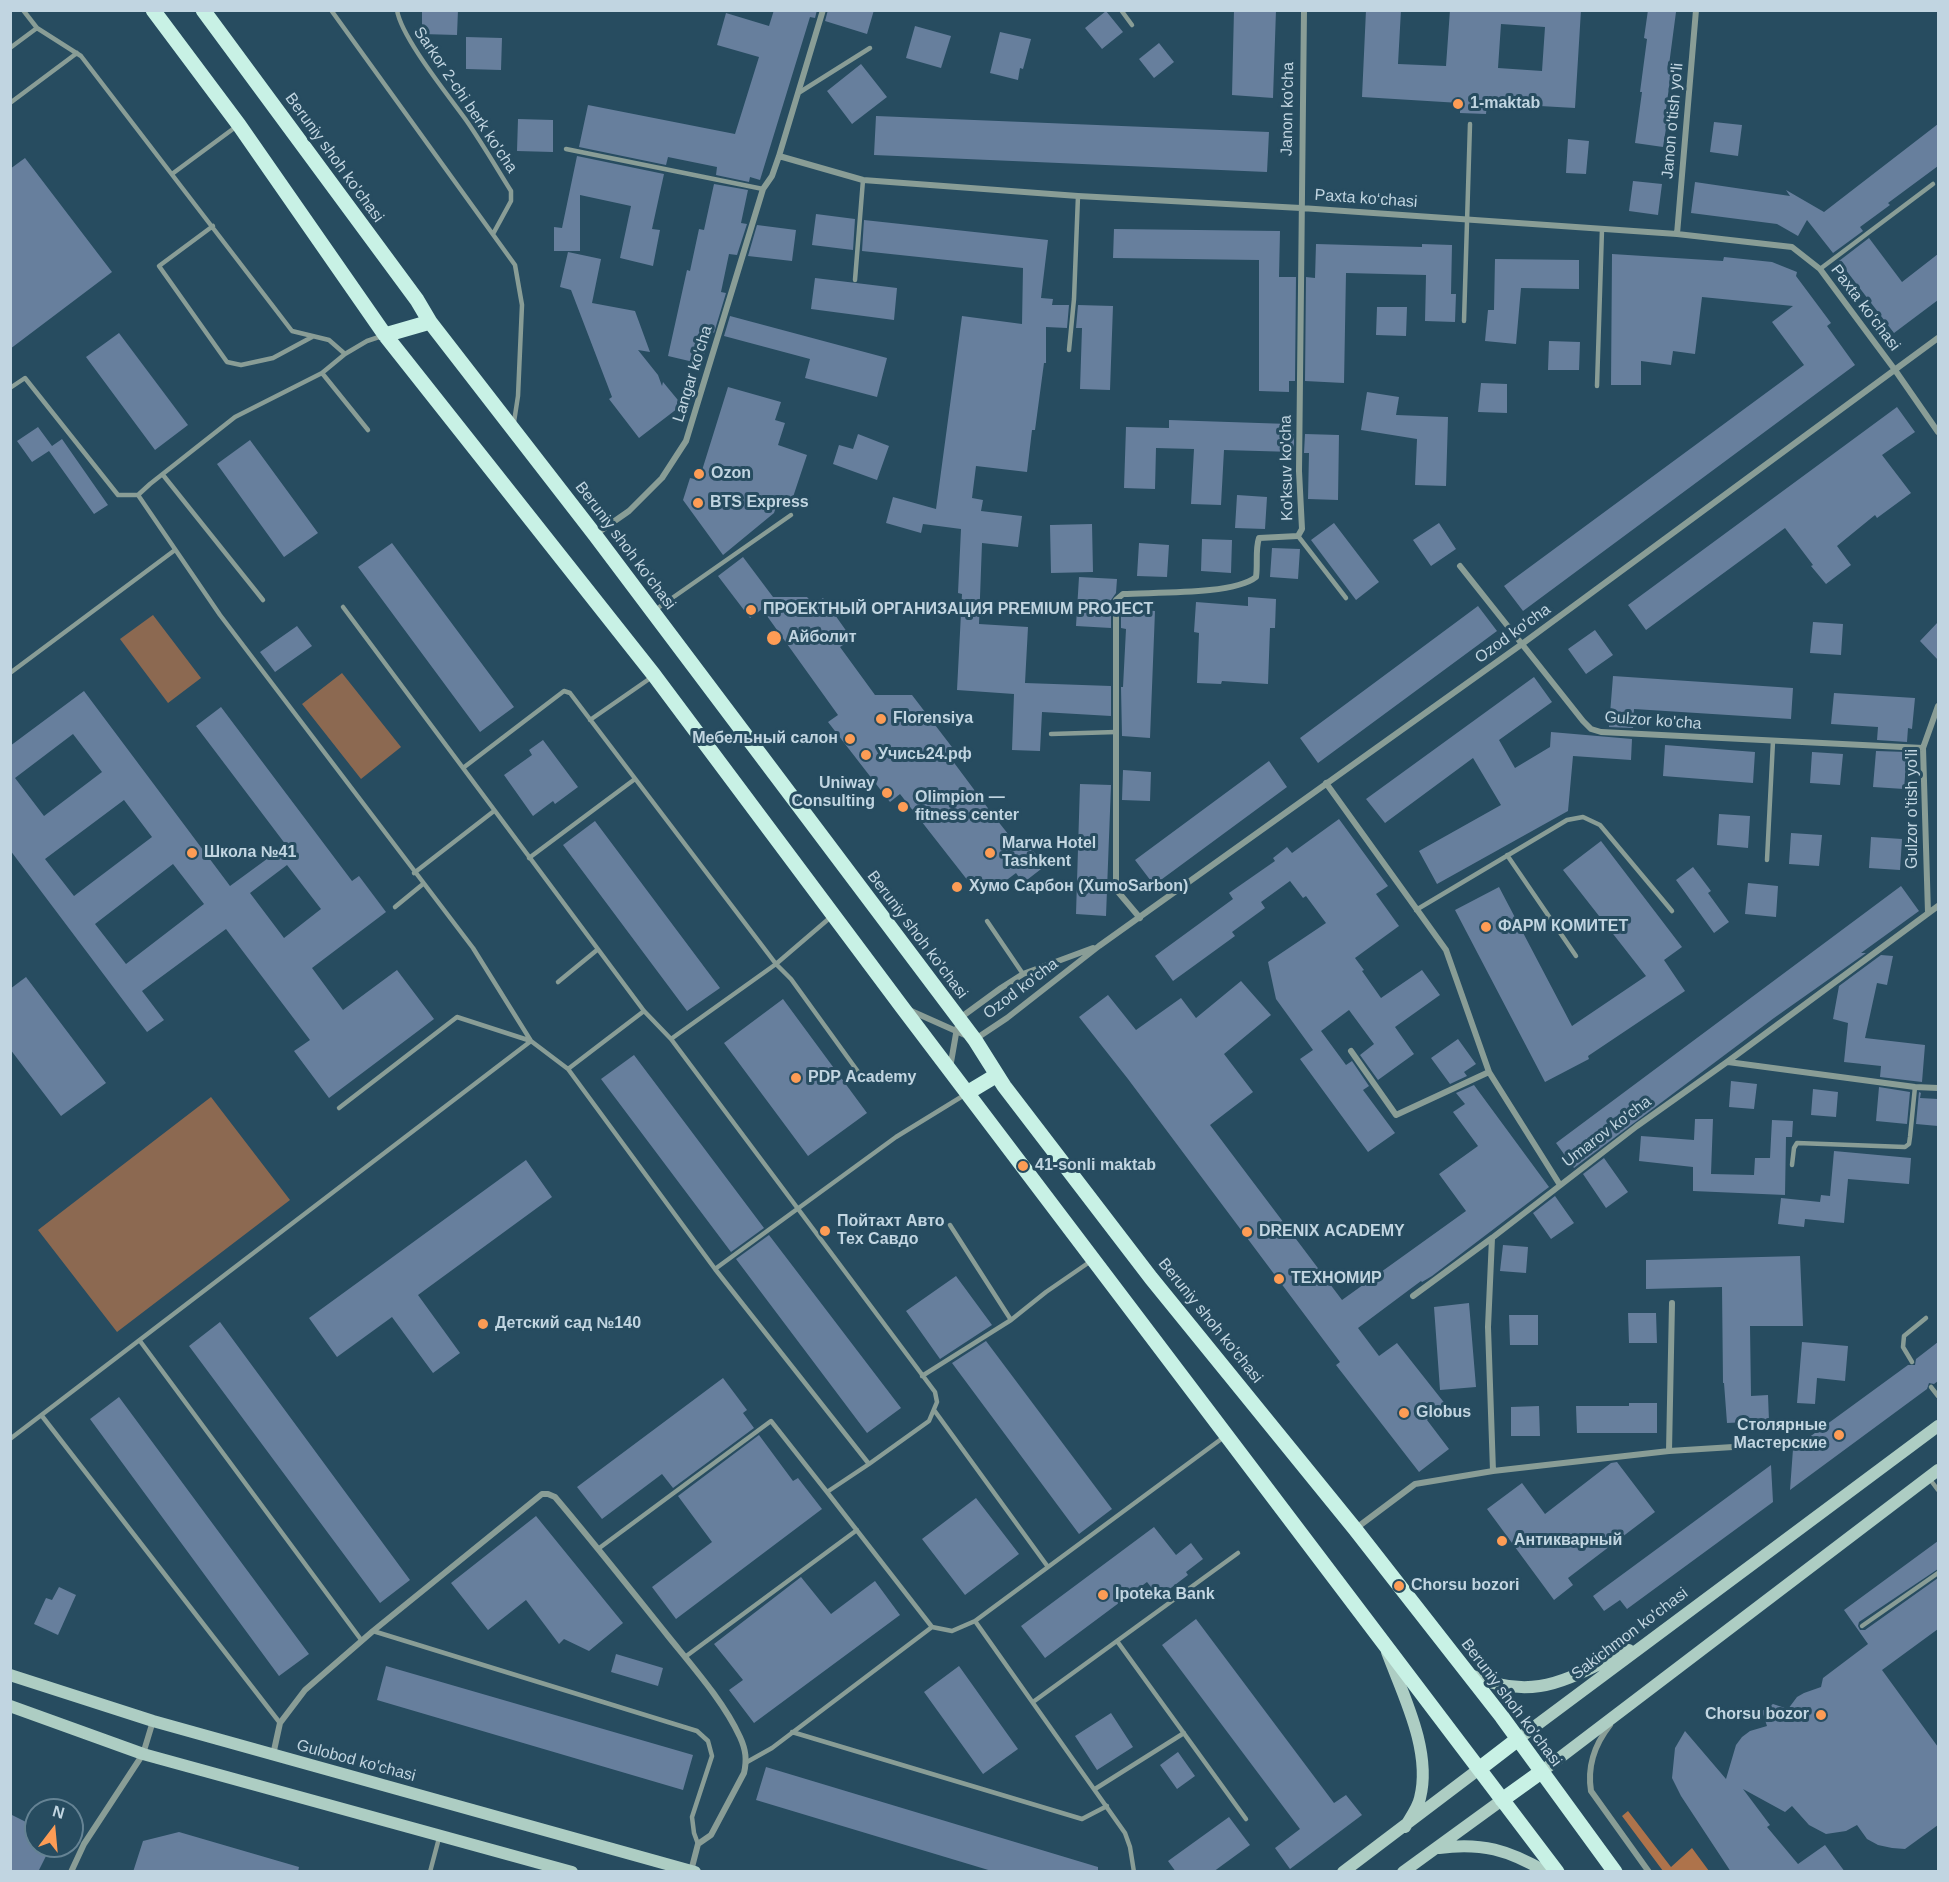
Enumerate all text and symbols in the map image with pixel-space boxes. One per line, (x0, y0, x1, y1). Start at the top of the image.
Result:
street label: Sarkor 2-chi berk ko'cha (409, 23, 521, 177)
street label: Janon ko'cha (1278, 62, 1298, 156)
street label: Janon o'tish yo'li (1658, 62, 1688, 180)
street label: Beruniy shoh ko'chasi (281, 90, 387, 226)
place label: 1-maktab (1470, 94, 1540, 114)
marker: 1-maktab (1451, 97, 1465, 111)
street label: Paxta ko‘chasi (1314, 186, 1418, 212)
street label: Paxta ko‘chasi (1826, 261, 1904, 355)
street label: Langar ko'cha (669, 323, 717, 425)
street label: Ko'ksuv ko'cha (1276, 415, 1298, 521)
place label: Ozon (711, 464, 751, 484)
marker: Ozon (692, 467, 706, 481)
street label: Beruniy shoh ko'chasi (571, 478, 679, 614)
place label: BTS Express (710, 493, 809, 513)
marker: BTS Express (691, 496, 705, 510)
place label: ПРОЕКТНЫЙ ОРГАНИЗАЦИЯ PREMIUM PROJECT (763, 600, 1153, 620)
street label: Ozod ko'cha (1472, 600, 1554, 668)
marker: ПРОЕКТНЫЙ ОРГАНИЗАЦИЯ PREMIUM PROJECT (744, 603, 758, 617)
place label: Айболит (788, 628, 856, 648)
marker: Айболит (765, 629, 783, 647)
street label: Gulzor ko'cha (1604, 708, 1702, 734)
place label: Florensiya (893, 709, 973, 729)
marker: Florensiya (874, 712, 888, 726)
place label: Мебельный салон (692, 729, 838, 749)
marker: Мебельный салон (843, 732, 857, 746)
place label: Учись24.рф (878, 745, 972, 765)
marker: Учись24.рф (859, 748, 873, 762)
street label: Gulzor o'tish yo'li (1903, 749, 1923, 869)
place label: Uniway Consulting (791, 774, 875, 812)
marker: Uniway Consulting (880, 786, 894, 800)
place label: Olimpion — fitness center (915, 788, 1019, 826)
marker: Olimpion — fitness center (896, 800, 910, 814)
place label: Marwa Hotel Tashkent (1002, 834, 1096, 872)
place label: Школа №41 (204, 843, 296, 863)
marker: Школа №41 (185, 846, 199, 860)
marker: Marwa Hotel Tashkent (983, 846, 997, 860)
street label: Beruniy shoh ko'chasi (863, 867, 971, 1003)
place label: Хумо Сарбон (XumoSarbon) (969, 877, 1188, 897)
marker: Хумо Сарбон (XumoSarbon) (950, 880, 964, 894)
place label: ФАРМ КОМИТЕТ (1498, 917, 1628, 937)
marker: ФАРМ КОМИТЕТ (1479, 920, 1493, 934)
street label: Ozod ko'cha (980, 955, 1062, 1023)
place label: PDP Academy (808, 1068, 916, 1088)
marker: PDP Academy (789, 1071, 803, 1085)
street label: Umarov ko'cha (1559, 1092, 1655, 1172)
place label: 41-sonli maktab (1035, 1156, 1156, 1176)
marker: 41-sonli maktab (1016, 1159, 1030, 1173)
place label: Пойтахт Авто Тех Савдо (837, 1212, 945, 1250)
place label: DRENIX ACADEMY (1259, 1222, 1405, 1242)
marker: Пойтахт Авто Тех Савдо (818, 1224, 832, 1238)
marker: DRENIX ACADEMY (1240, 1225, 1254, 1239)
street label: Beruniy shoh ko'chasi (1154, 1255, 1266, 1387)
place label: ТЕХНОМИР (1291, 1269, 1382, 1289)
marker: ТЕХНОМИР (1272, 1272, 1286, 1286)
place label: Детский сад №140 (495, 1314, 641, 1334)
marker: Детский сад №140 (476, 1317, 490, 1331)
place label: Globus (1416, 1403, 1471, 1423)
marker: Globus (1397, 1406, 1411, 1420)
place label: Столярные Мастерские (1734, 1416, 1827, 1454)
marker: Столярные Мастерские (1832, 1428, 1846, 1442)
place label: Антикварный (1514, 1531, 1622, 1551)
marker: Антикварный (1495, 1534, 1509, 1548)
place label: Chorsu bozori (1411, 1576, 1519, 1596)
marker: Chorsu bozori (1392, 1579, 1406, 1593)
street label: Sakichmon ko'chasi (1568, 1584, 1692, 1684)
place label: Ipoteka Bank (1115, 1585, 1215, 1605)
marker: Ipoteka Bank (1096, 1588, 1110, 1602)
street label: Beruniy shoh ko'chasi (1457, 1635, 1565, 1771)
place label: Chorsu bozor (1705, 1705, 1809, 1725)
marker: Chorsu bozor (1814, 1708, 1828, 1722)
street label: Gulobod ko'chasi (294, 1736, 418, 1786)
north arrow (24, 1798, 84, 1858)
text: N (51, 1802, 66, 1822)

